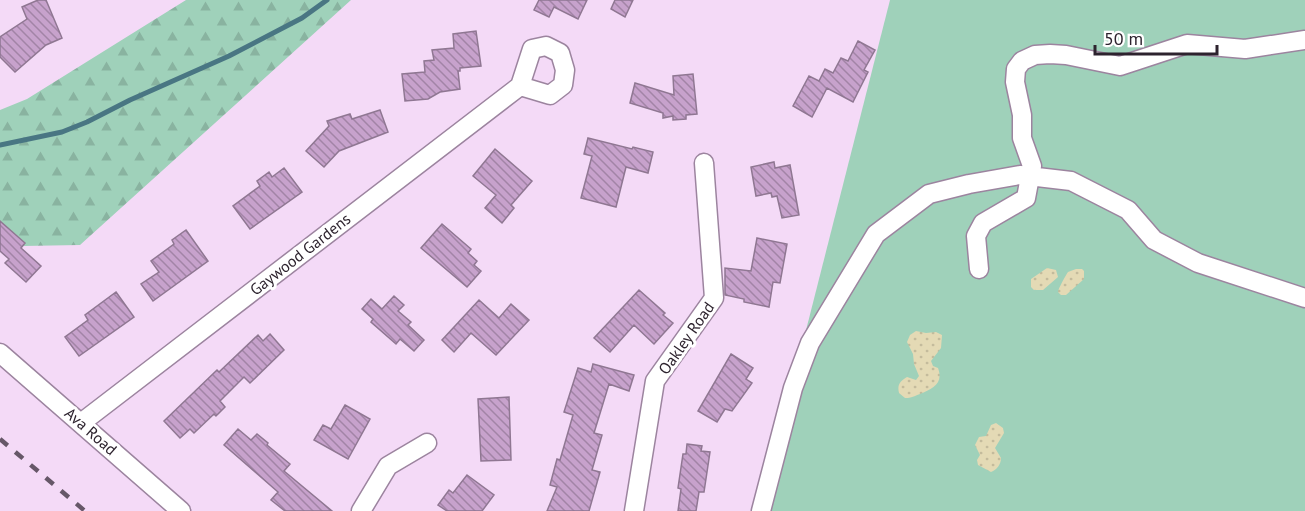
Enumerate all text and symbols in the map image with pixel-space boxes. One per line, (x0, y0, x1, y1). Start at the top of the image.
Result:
scale bar (1095, 18, 1216, 56)
text: 50 m (1104, 27, 1143, 50)
street label: Gaywood Gardens (246, 208, 355, 300)
street label: Oakley Road (654, 298, 718, 378)
street label: Ava Road (61, 403, 121, 459)

